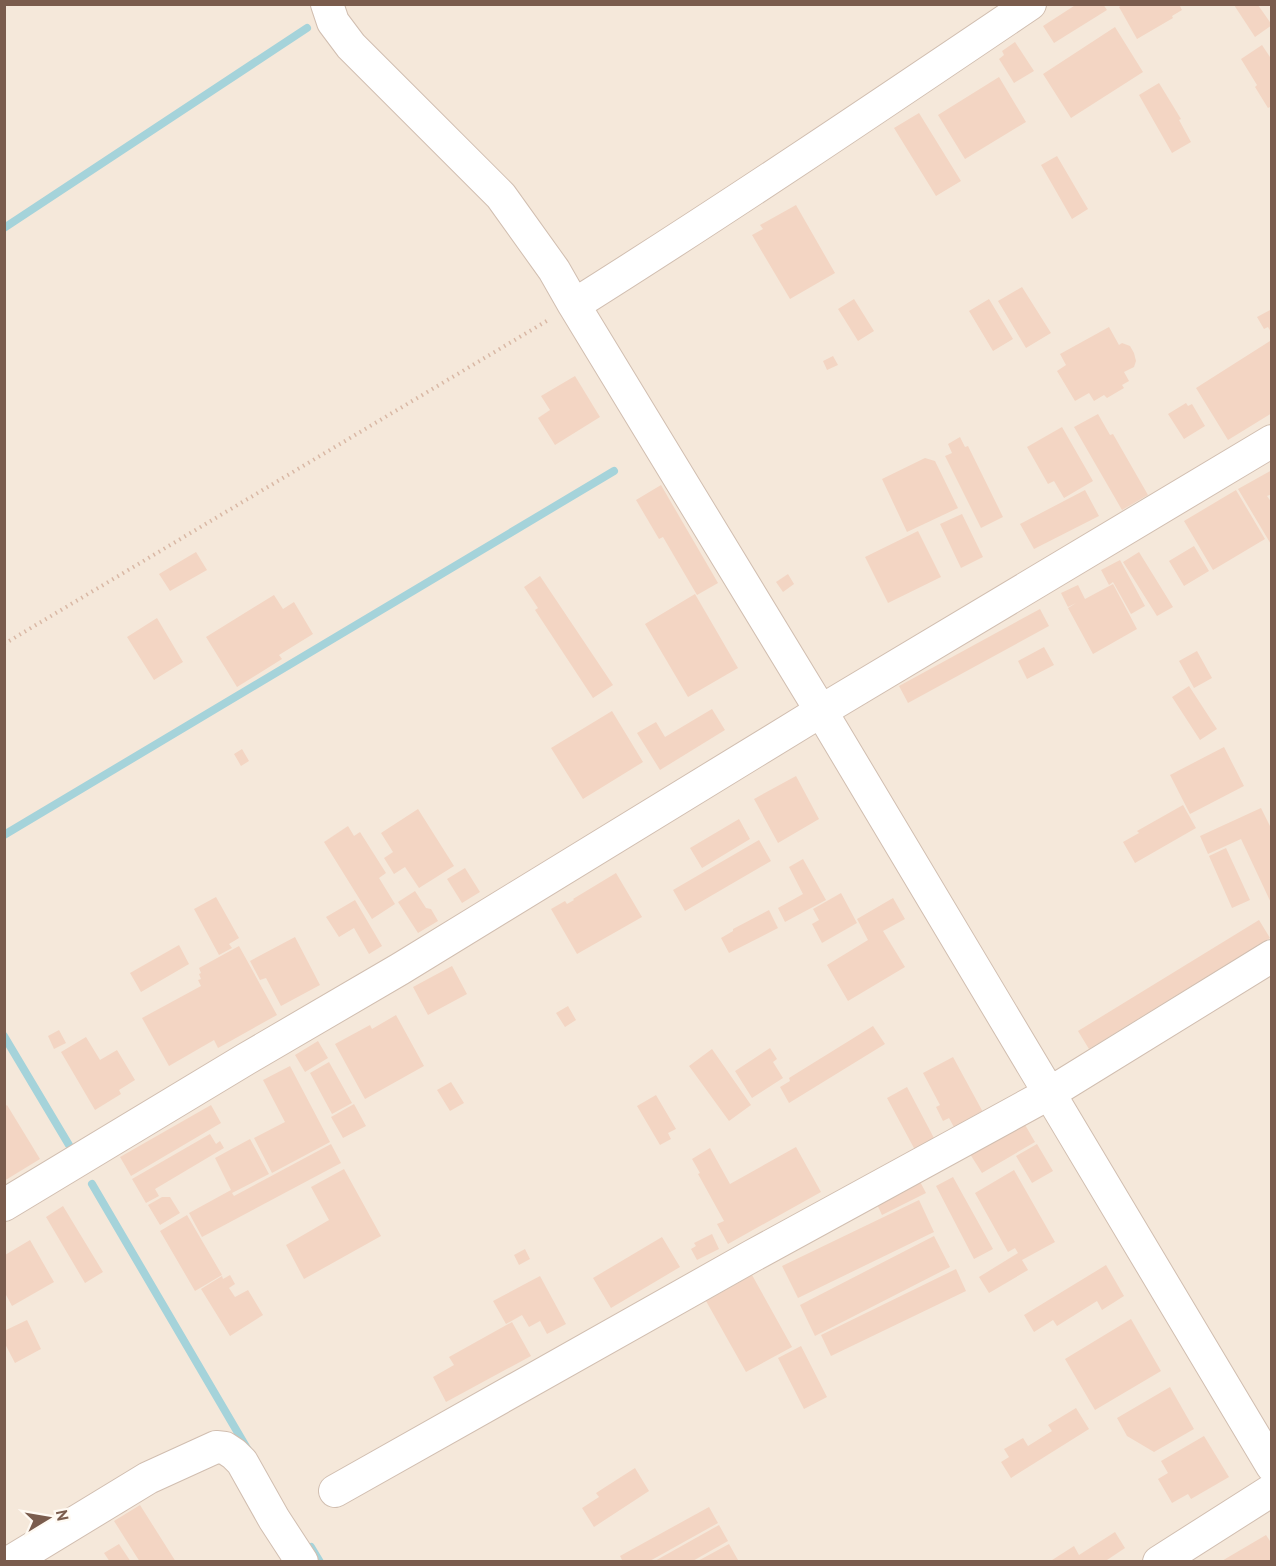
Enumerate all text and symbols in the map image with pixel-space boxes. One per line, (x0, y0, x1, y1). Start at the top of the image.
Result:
north arrow (18, 1488, 78, 1548)
text: N (52, 1508, 74, 1522)

